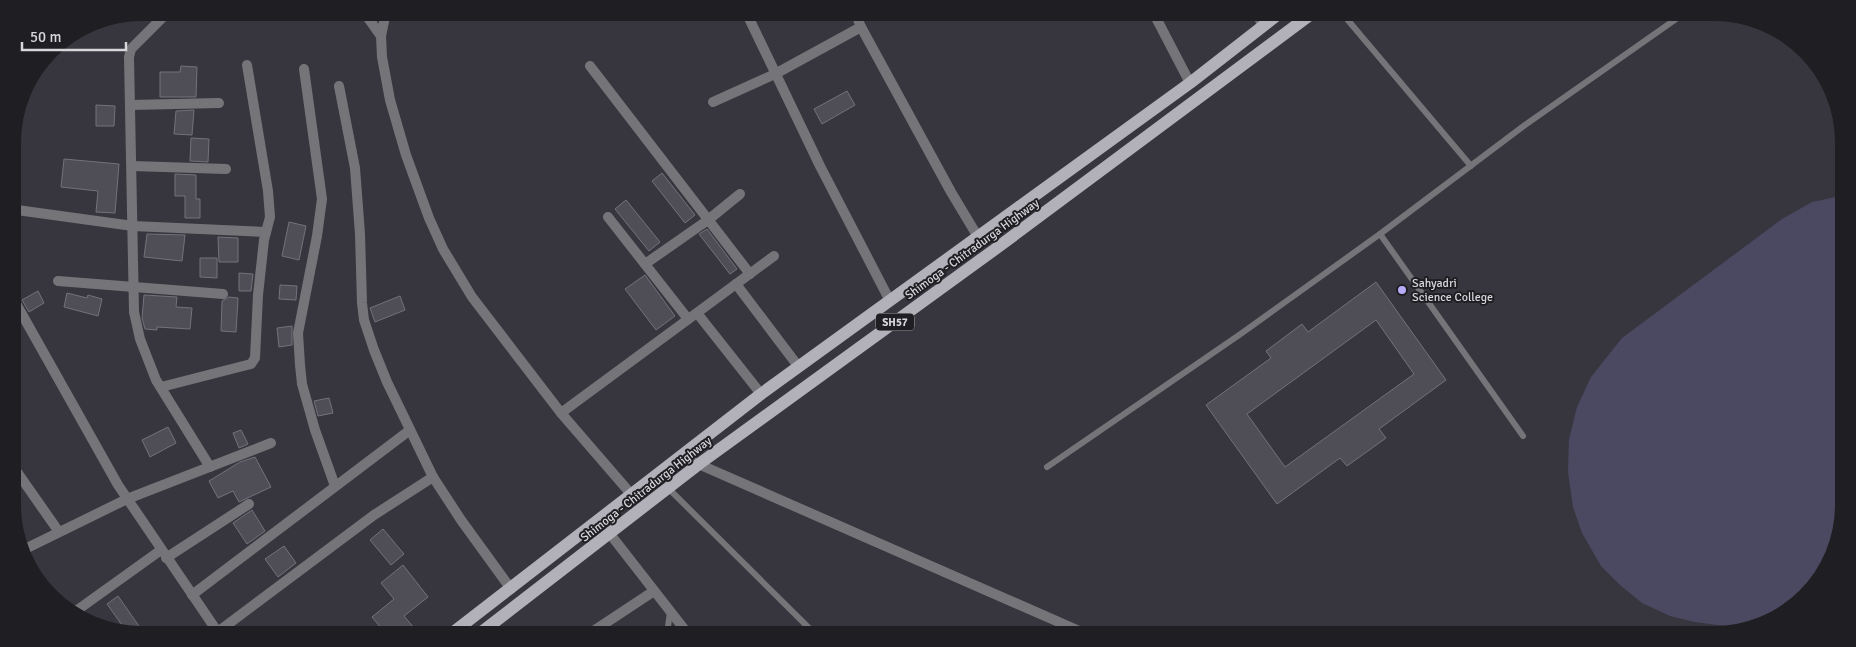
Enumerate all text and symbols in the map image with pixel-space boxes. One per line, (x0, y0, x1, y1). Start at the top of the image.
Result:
scale bar (22, 20, 126, 52)
text: 50 m (30, 28, 61, 46)
street label: Shimoga - Chitradurga Highway (902, 195, 1043, 303)
place label: Sahyadri Science College (1412, 276, 1493, 305)
marker: Sahyadri Science College (1396, 284, 1408, 296)
road number: SH57 (876, 314, 914, 331)
street label: Shimoga - Chitradurga Highway (578, 433, 715, 545)

